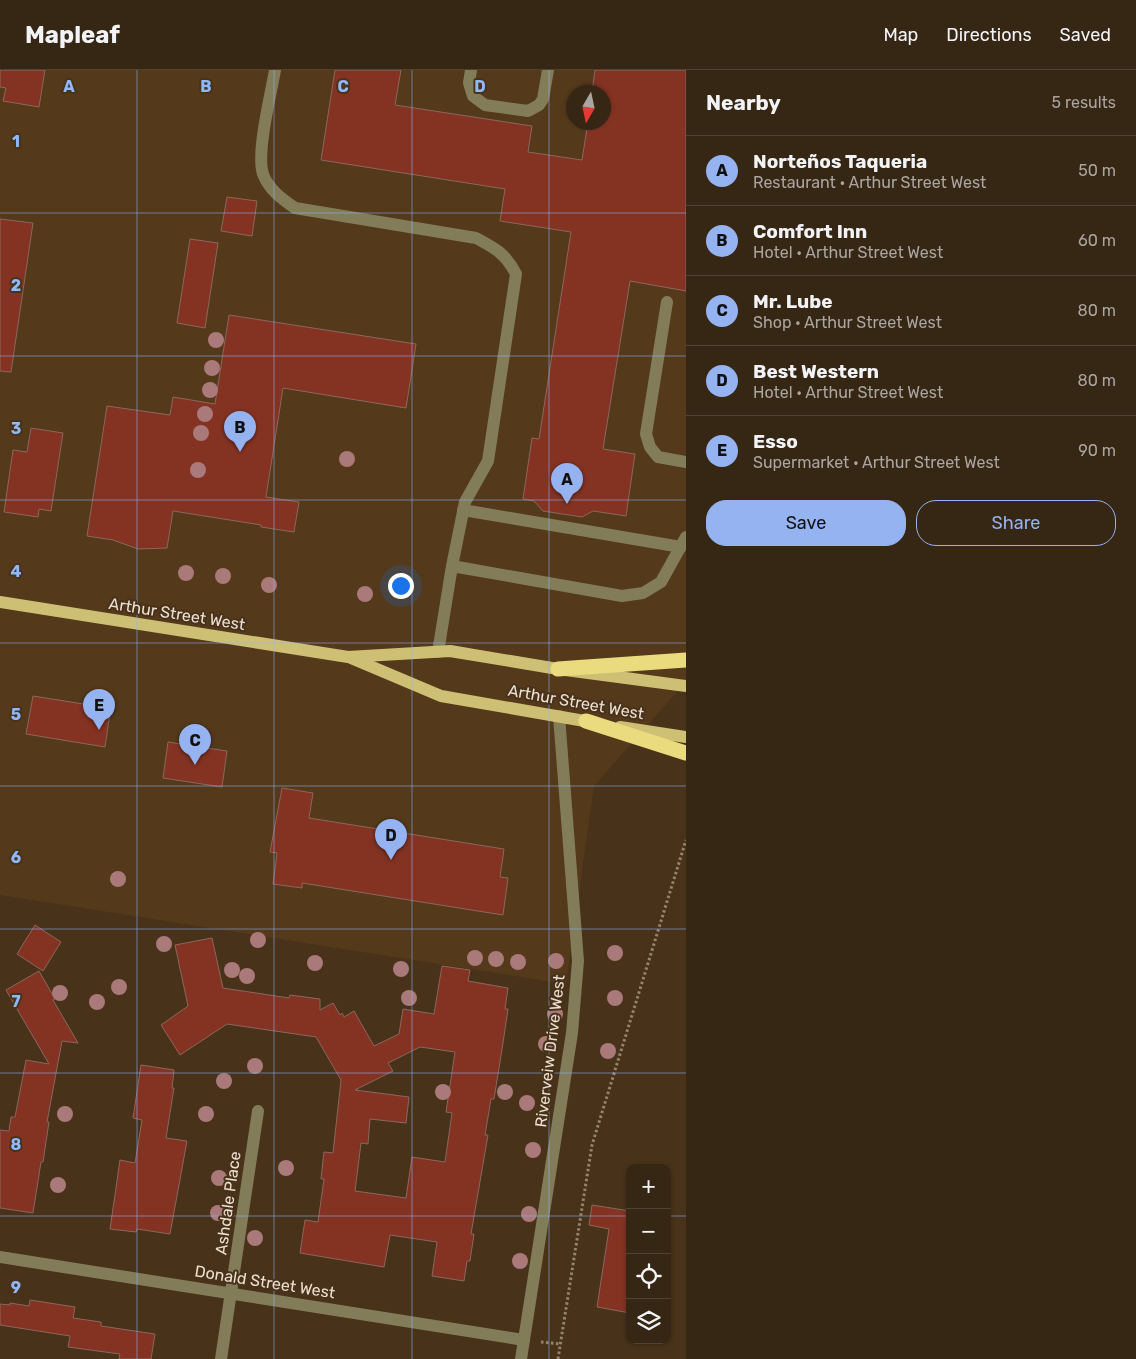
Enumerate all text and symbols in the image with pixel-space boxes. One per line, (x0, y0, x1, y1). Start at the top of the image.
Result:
text: Mapleaf (25, 21, 120, 49)
text: Map (883, 24, 918, 46)
text: Directions (946, 24, 1032, 46)
text: Saved (1060, 24, 1111, 46)
text: A (63, 77, 75, 96)
text: B (200, 77, 212, 96)
text: C (337, 77, 349, 96)
text: D (474, 77, 486, 96)
north arrow (566, 85, 611, 130)
text: Nearby (706, 90, 781, 115)
text: 5 results (1052, 93, 1116, 112)
text: 1 (12, 132, 20, 151)
text: Norteños Taqueria (753, 150, 927, 173)
text: A (716, 161, 728, 180)
text: 50 m (1078, 161, 1116, 180)
text: Restaurant · Arthur Street West (753, 173, 986, 192)
text: Comfort Inn (753, 220, 867, 243)
text: B (716, 231, 728, 250)
text: 60 m (1078, 231, 1116, 250)
text: Hotel · Arthur Street West (753, 243, 943, 262)
text: 2 (11, 276, 21, 295)
text: Mr. Lube (753, 290, 832, 313)
text: C (716, 301, 728, 320)
text: 80 m (1078, 301, 1116, 320)
text: Shop · Arthur Street West (753, 313, 942, 332)
text: Best Western (753, 360, 879, 383)
text: D (716, 371, 728, 390)
text: 80 m (1078, 371, 1116, 390)
text: Hotel · Arthur Street West (753, 383, 943, 402)
pin: B (224, 411, 256, 452)
text: 3 (11, 419, 21, 438)
text: Esso (753, 430, 798, 453)
text: E (717, 441, 727, 460)
text: 90 m (1078, 441, 1116, 460)
text: Supermarket · Arthur Street West (753, 453, 1000, 472)
pin: A (551, 463, 583, 504)
button: Save (706, 500, 906, 546)
button: Share (916, 500, 1116, 546)
text: 4 (11, 562, 22, 581)
your location (388, 573, 414, 599)
street label: Arthur Street West (107, 594, 247, 634)
street label: Arthur Street West (506, 681, 646, 723)
pin: E (83, 689, 115, 730)
text: 5 (11, 705, 21, 724)
pin: C (179, 724, 211, 765)
pin: D (375, 819, 407, 860)
text: 6 (11, 848, 21, 867)
street label: Riverveiw Drive West (531, 974, 569, 1128)
text: 7 (11, 992, 21, 1011)
text: 8 (11, 1135, 22, 1154)
street label: Ashdale Place (211, 1150, 245, 1256)
map controls (626, 1164, 671, 1344)
button: + (626, 1164, 671, 1209)
button: − (626, 1209, 671, 1254)
button: locate (626, 1254, 671, 1299)
street label: Donald Street West (193, 1262, 337, 1302)
text: 9 (11, 1278, 21, 1297)
button: layers (626, 1299, 671, 1344)

